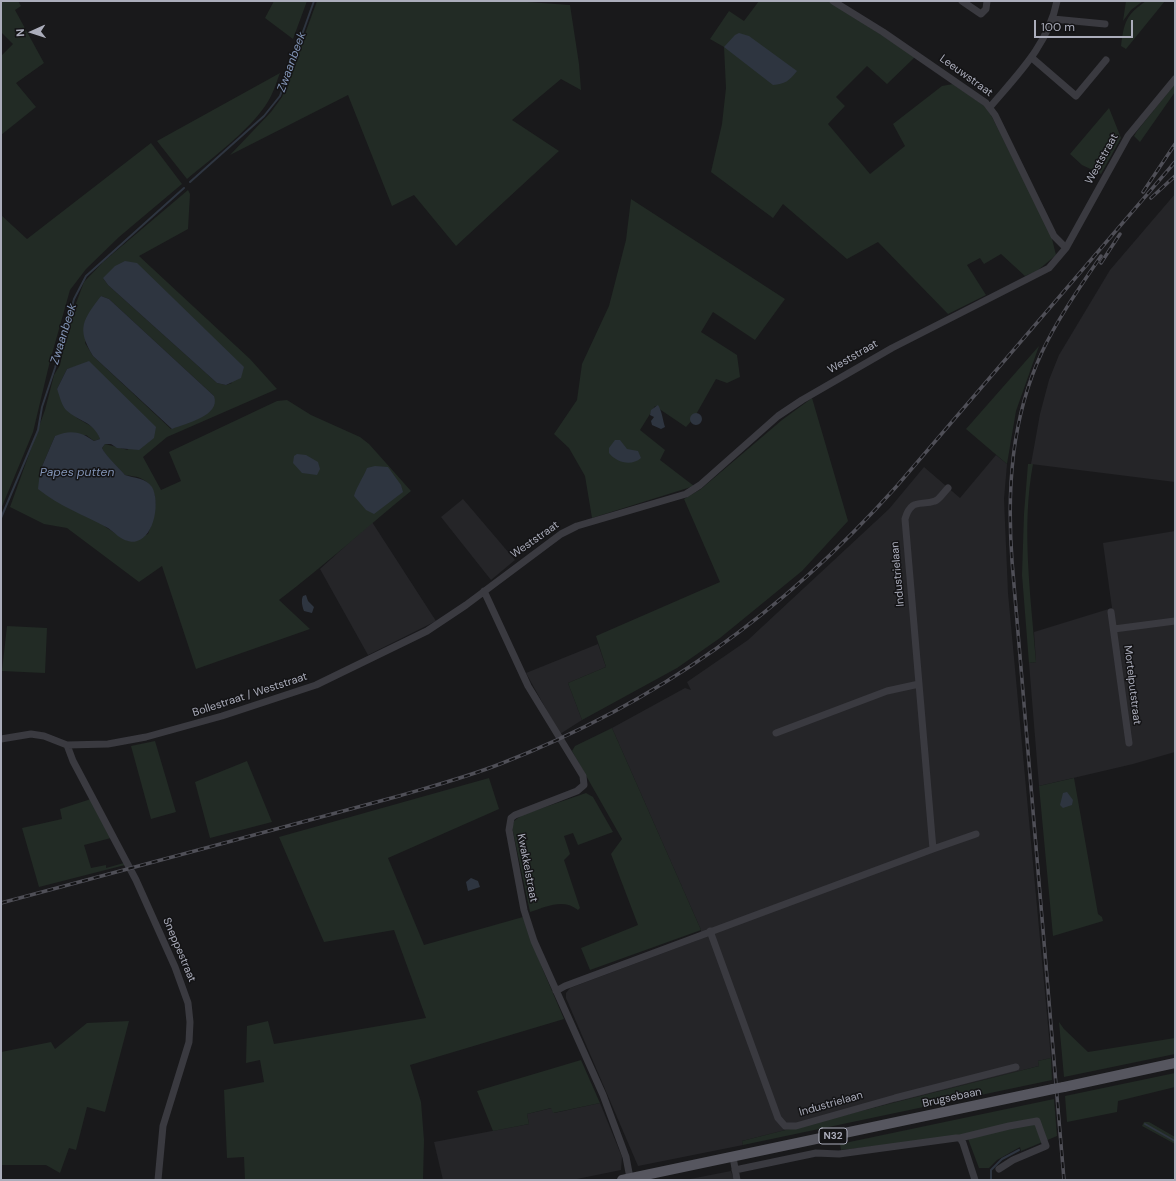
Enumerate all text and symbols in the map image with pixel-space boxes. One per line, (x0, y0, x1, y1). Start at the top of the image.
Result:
north arrow (12, 12, 52, 52)
scale bar (1036, 12, 1135, 38)
text: 100 m (1041, 19, 1075, 35)
text: N (13, 28, 27, 37)
water label: Zwaanbeek (274, 30, 310, 94)
street label: Leeuwstraat (937, 52, 995, 100)
street label: Weststraat (1083, 131, 1121, 187)
water label: Zwaanbeek (48, 302, 80, 366)
street label: Weststraat (826, 337, 880, 377)
water label: Papes putten (40, 466, 114, 480)
street label: Weststraat (508, 519, 562, 561)
street label: Industrielaan (889, 541, 907, 607)
street label: Mortelputstraat (1121, 644, 1143, 726)
street label: Bollestraat / Weststraat (191, 670, 309, 720)
street label: Kwakkelstraat (514, 833, 540, 903)
street label: Sneppestraat (159, 916, 199, 984)
street label: Brugsebaan (921, 1085, 983, 1111)
street label: Industrielaan (798, 1089, 864, 1119)
road number: N32 (819, 1128, 847, 1144)

